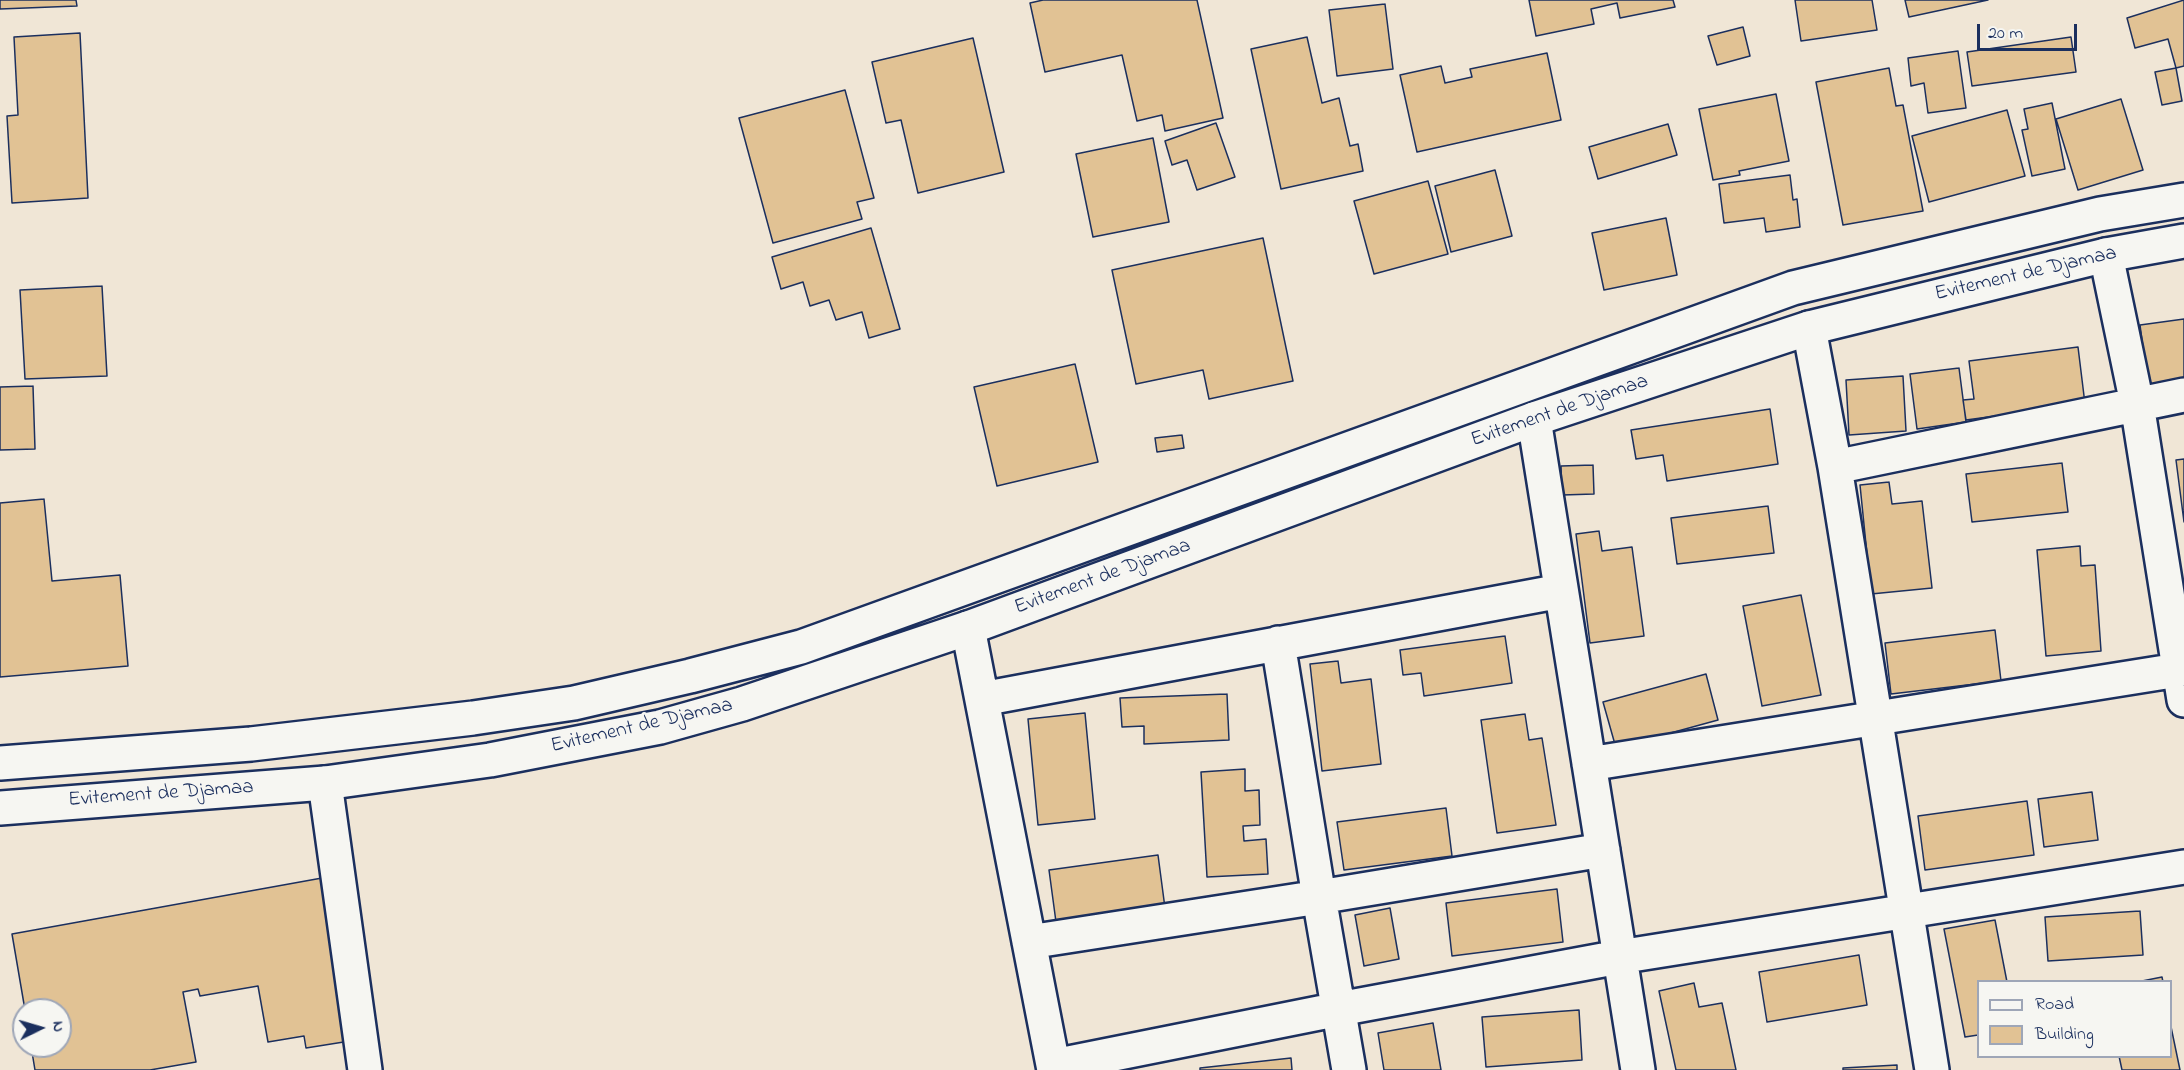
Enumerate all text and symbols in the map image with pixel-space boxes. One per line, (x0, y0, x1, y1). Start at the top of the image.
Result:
scale bar (1980, 12, 2080, 50)
text: 20 m (1988, 21, 2023, 47)
street label: Evitement de Djamaa (1933, 242, 2119, 308)
street label: Evitement de Djamaa (1468, 370, 1652, 454)
street label: Evitement de Djamaa (1011, 534, 1195, 622)
street label: Evitement de Djamaa (549, 694, 735, 760)
street label: Evitement de Djamaa (67, 776, 255, 814)
legend (1977, 980, 2172, 1058)
text: Road (2035, 992, 2074, 1018)
north arrow (12, 998, 72, 1058)
text: N (46, 1020, 70, 1033)
text: Building (2035, 1022, 2094, 1048)

